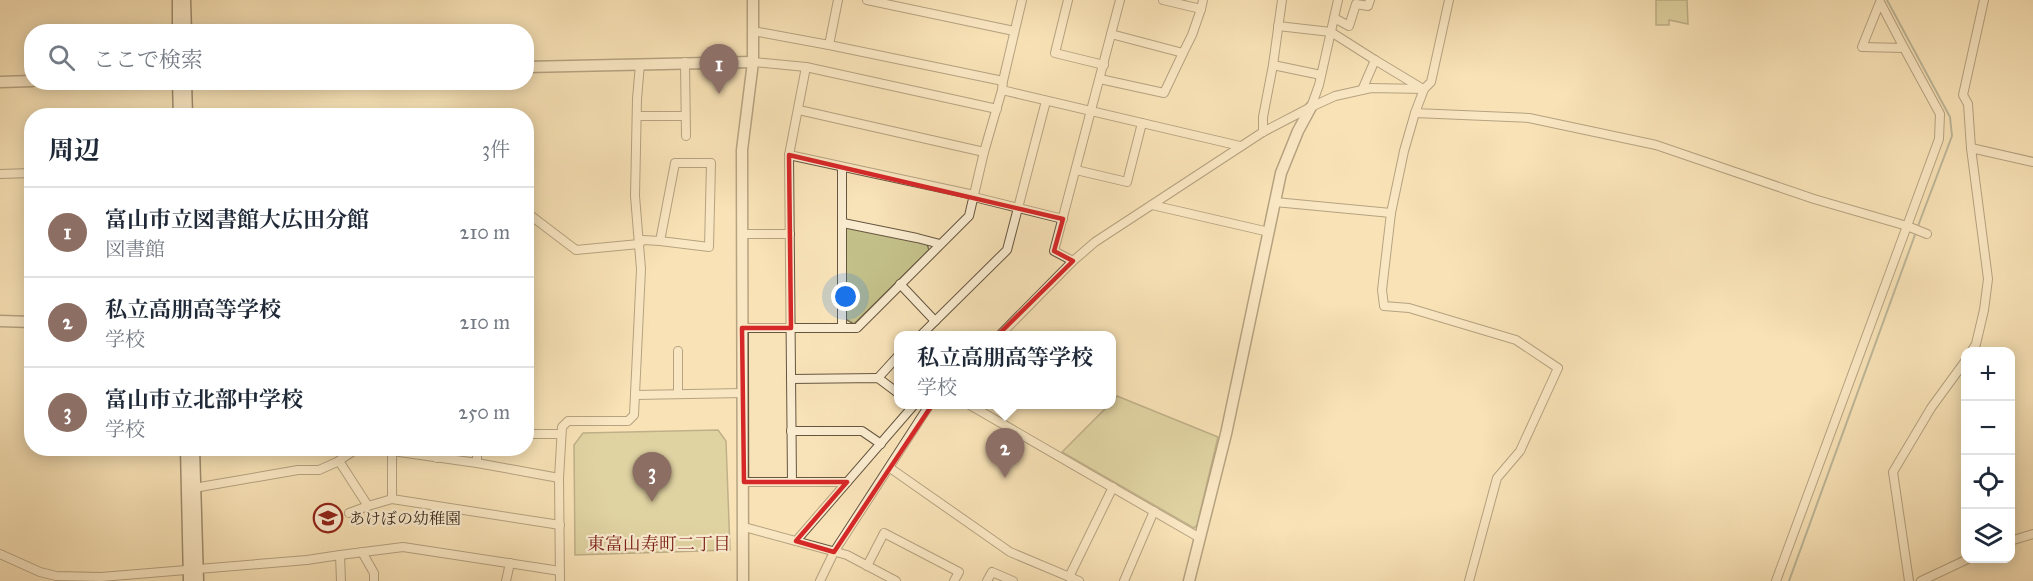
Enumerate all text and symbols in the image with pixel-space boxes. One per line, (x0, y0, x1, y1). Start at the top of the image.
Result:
search box (24, 24, 534, 90)
icon: search (45, 41, 78, 74)
pin: 1 (700, 44, 738, 94)
text: ここで検索 (93, 46, 203, 73)
text: 周辺 (48, 134, 100, 166)
text: 3件 (482, 137, 510, 161)
text: 富山市立図書館大広田分館 (105, 206, 369, 233)
text: 1 (64, 220, 71, 244)
text: 210 m (460, 220, 510, 244)
text: 図書館 (105, 237, 165, 261)
your location (831, 282, 860, 311)
text: 私立高朋高等学校 (105, 296, 281, 323)
text: 2 (63, 310, 72, 334)
text: 210 m (460, 310, 510, 334)
text: 学校 (105, 327, 145, 351)
popup (894, 331, 1116, 409)
text: 私立高朋高等学校 (917, 344, 1093, 371)
map controls (1961, 347, 2015, 563)
button: + (1961, 347, 2015, 401)
text: 学校 (917, 375, 957, 399)
text: 富山市立北部中学校 (105, 386, 303, 413)
text: 3 (64, 400, 72, 424)
text: 250 m (458, 400, 510, 424)
button: − (1961, 401, 2015, 455)
text: 学校 (105, 417, 145, 441)
pin: 2 (986, 428, 1024, 478)
pin: 3 (632, 452, 672, 502)
button: locate (1961, 455, 2015, 509)
school or university icon: あけぼの幼稚園 (312, 502, 344, 534)
place label: あけぼの幼稚園 (349, 509, 461, 528)
button: layers (1961, 509, 2015, 563)
district label: 東富山寿町二丁目 (587, 533, 731, 555)

